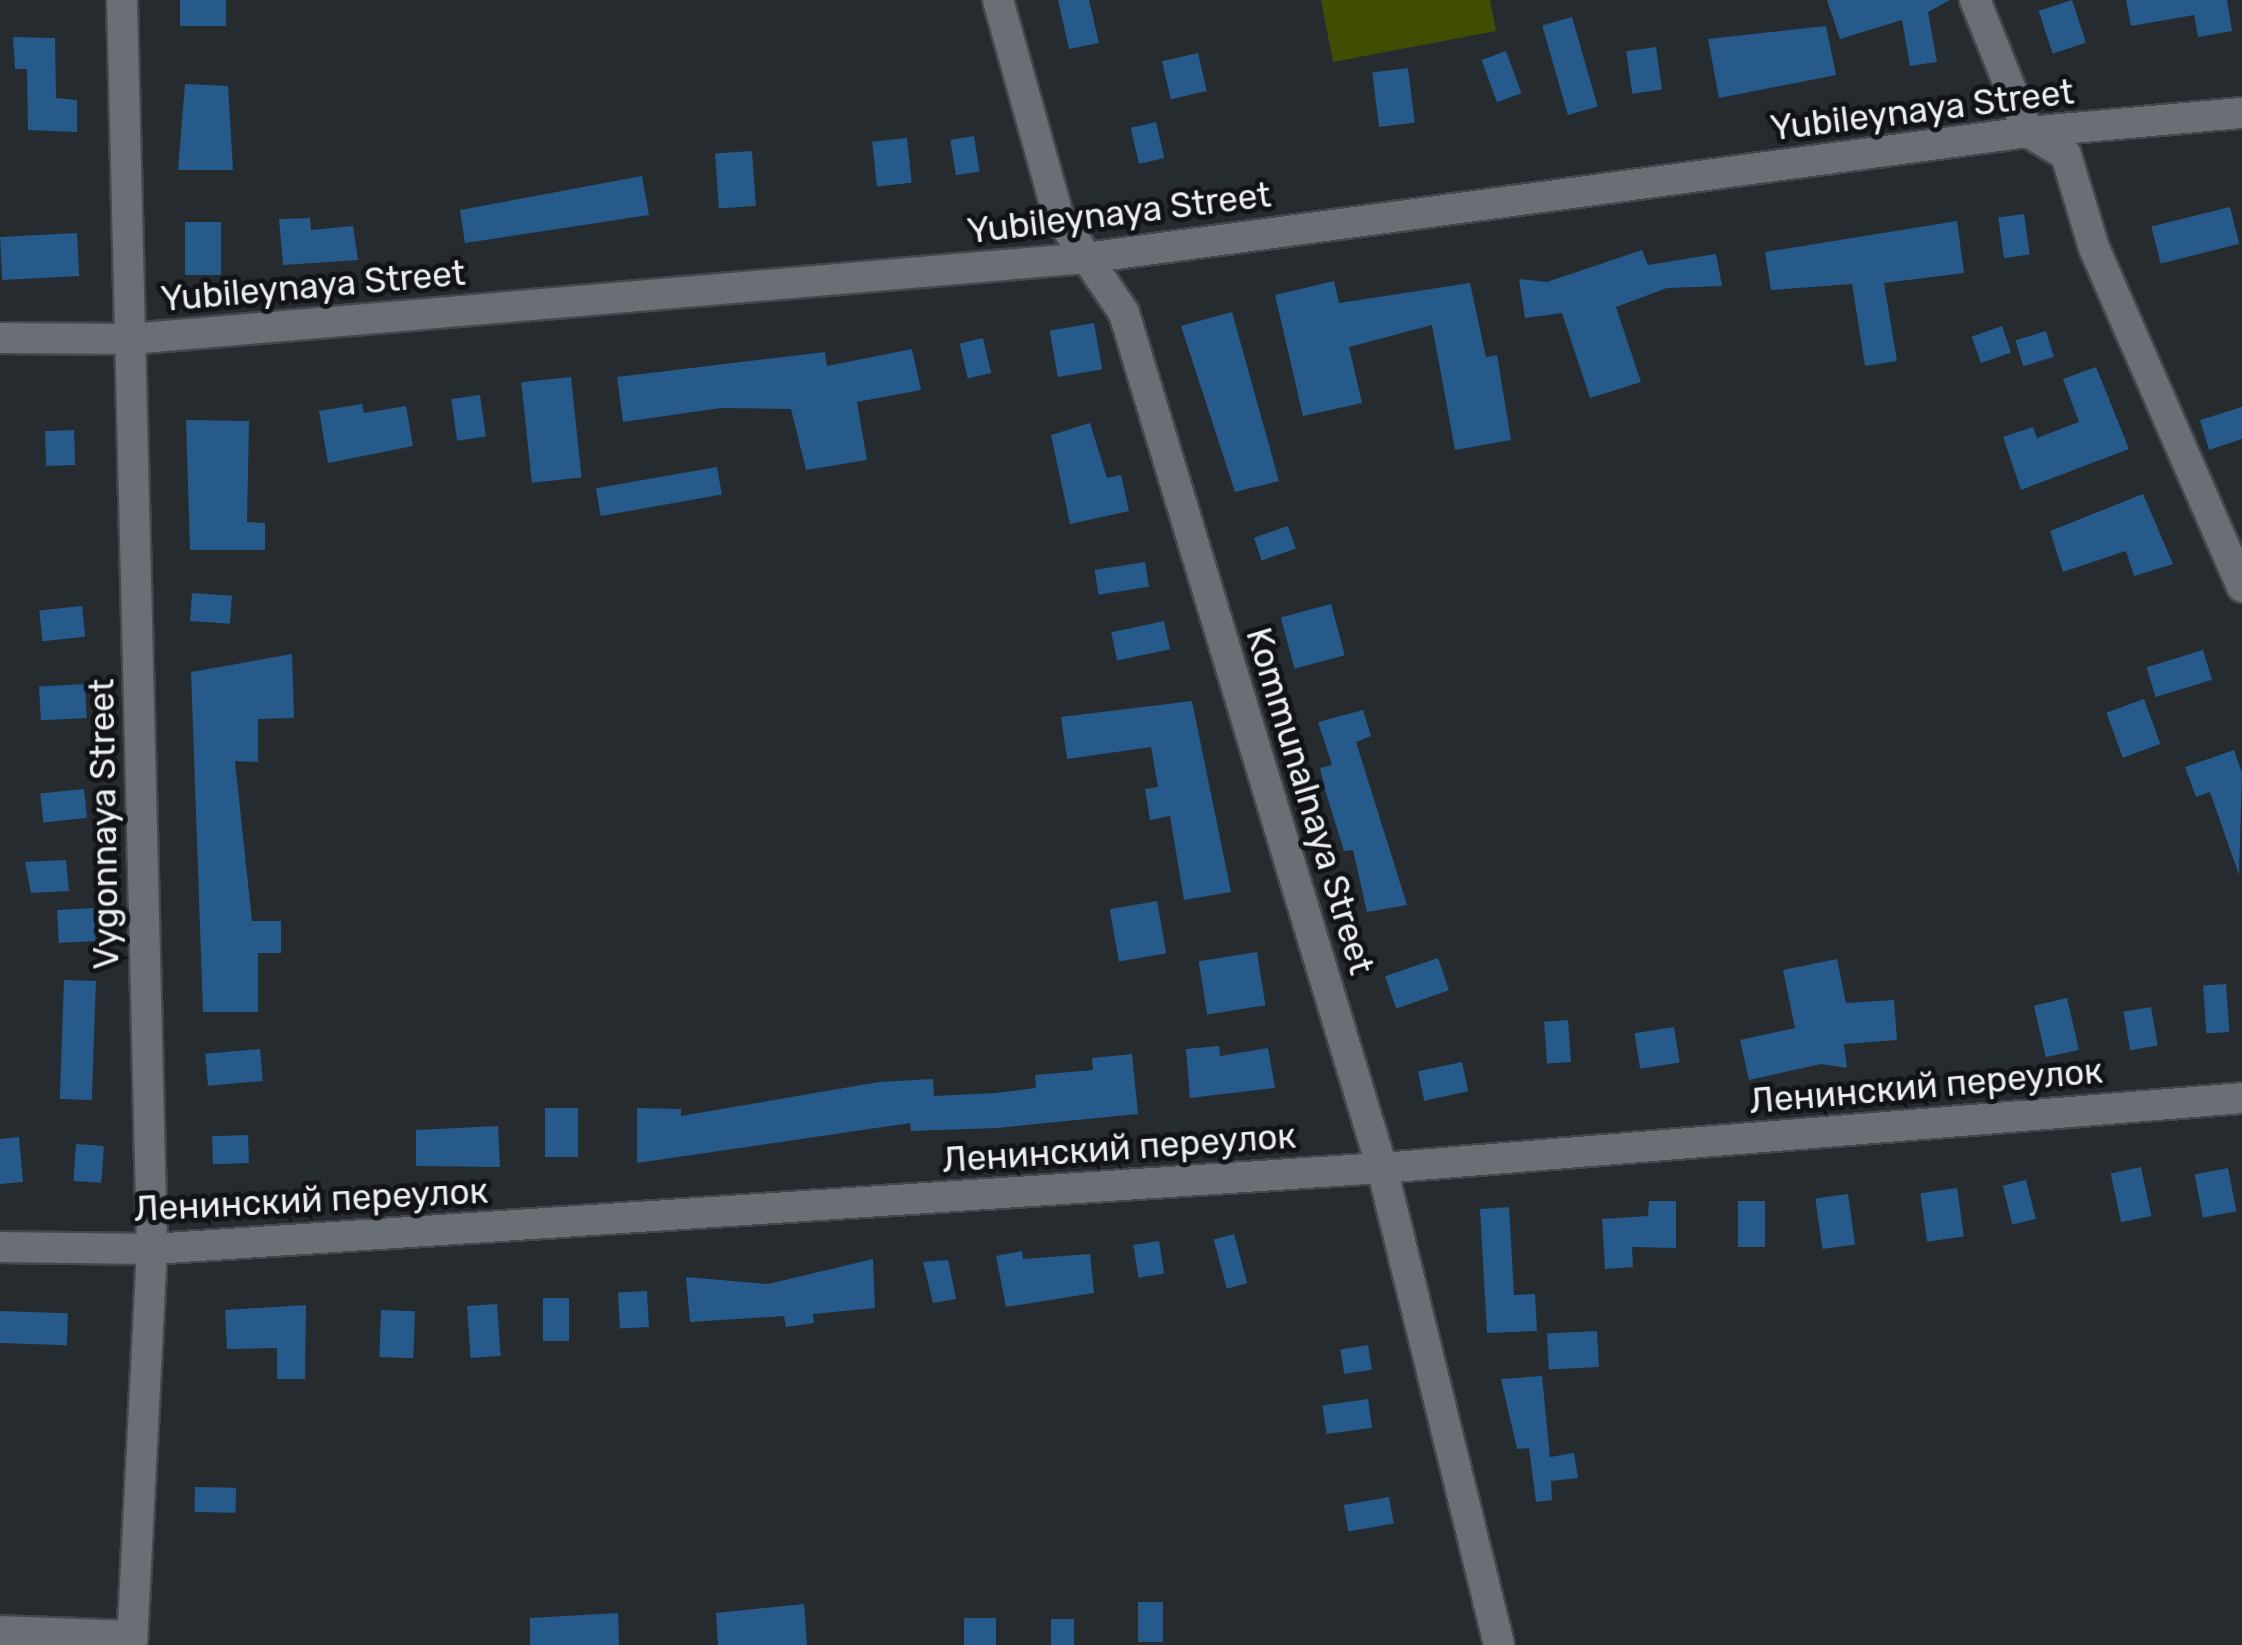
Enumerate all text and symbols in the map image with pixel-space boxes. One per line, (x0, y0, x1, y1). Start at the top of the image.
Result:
street label: Yubileynaya Street (1768, 71, 2076, 149)
street label: Yubileynaya Street (965, 174, 1273, 252)
street label: Yubileynaya Street (159, 252, 467, 320)
street label: Kommunalnaya Street (1237, 623, 1383, 979)
street label: Vygonnaya Street (80, 678, 128, 970)
street label: Ленинский переулок (1747, 1050, 2105, 1122)
street label: Ленинский переулок (941, 1115, 1297, 1181)
street label: Ленинский переулок (133, 1170, 489, 1230)

